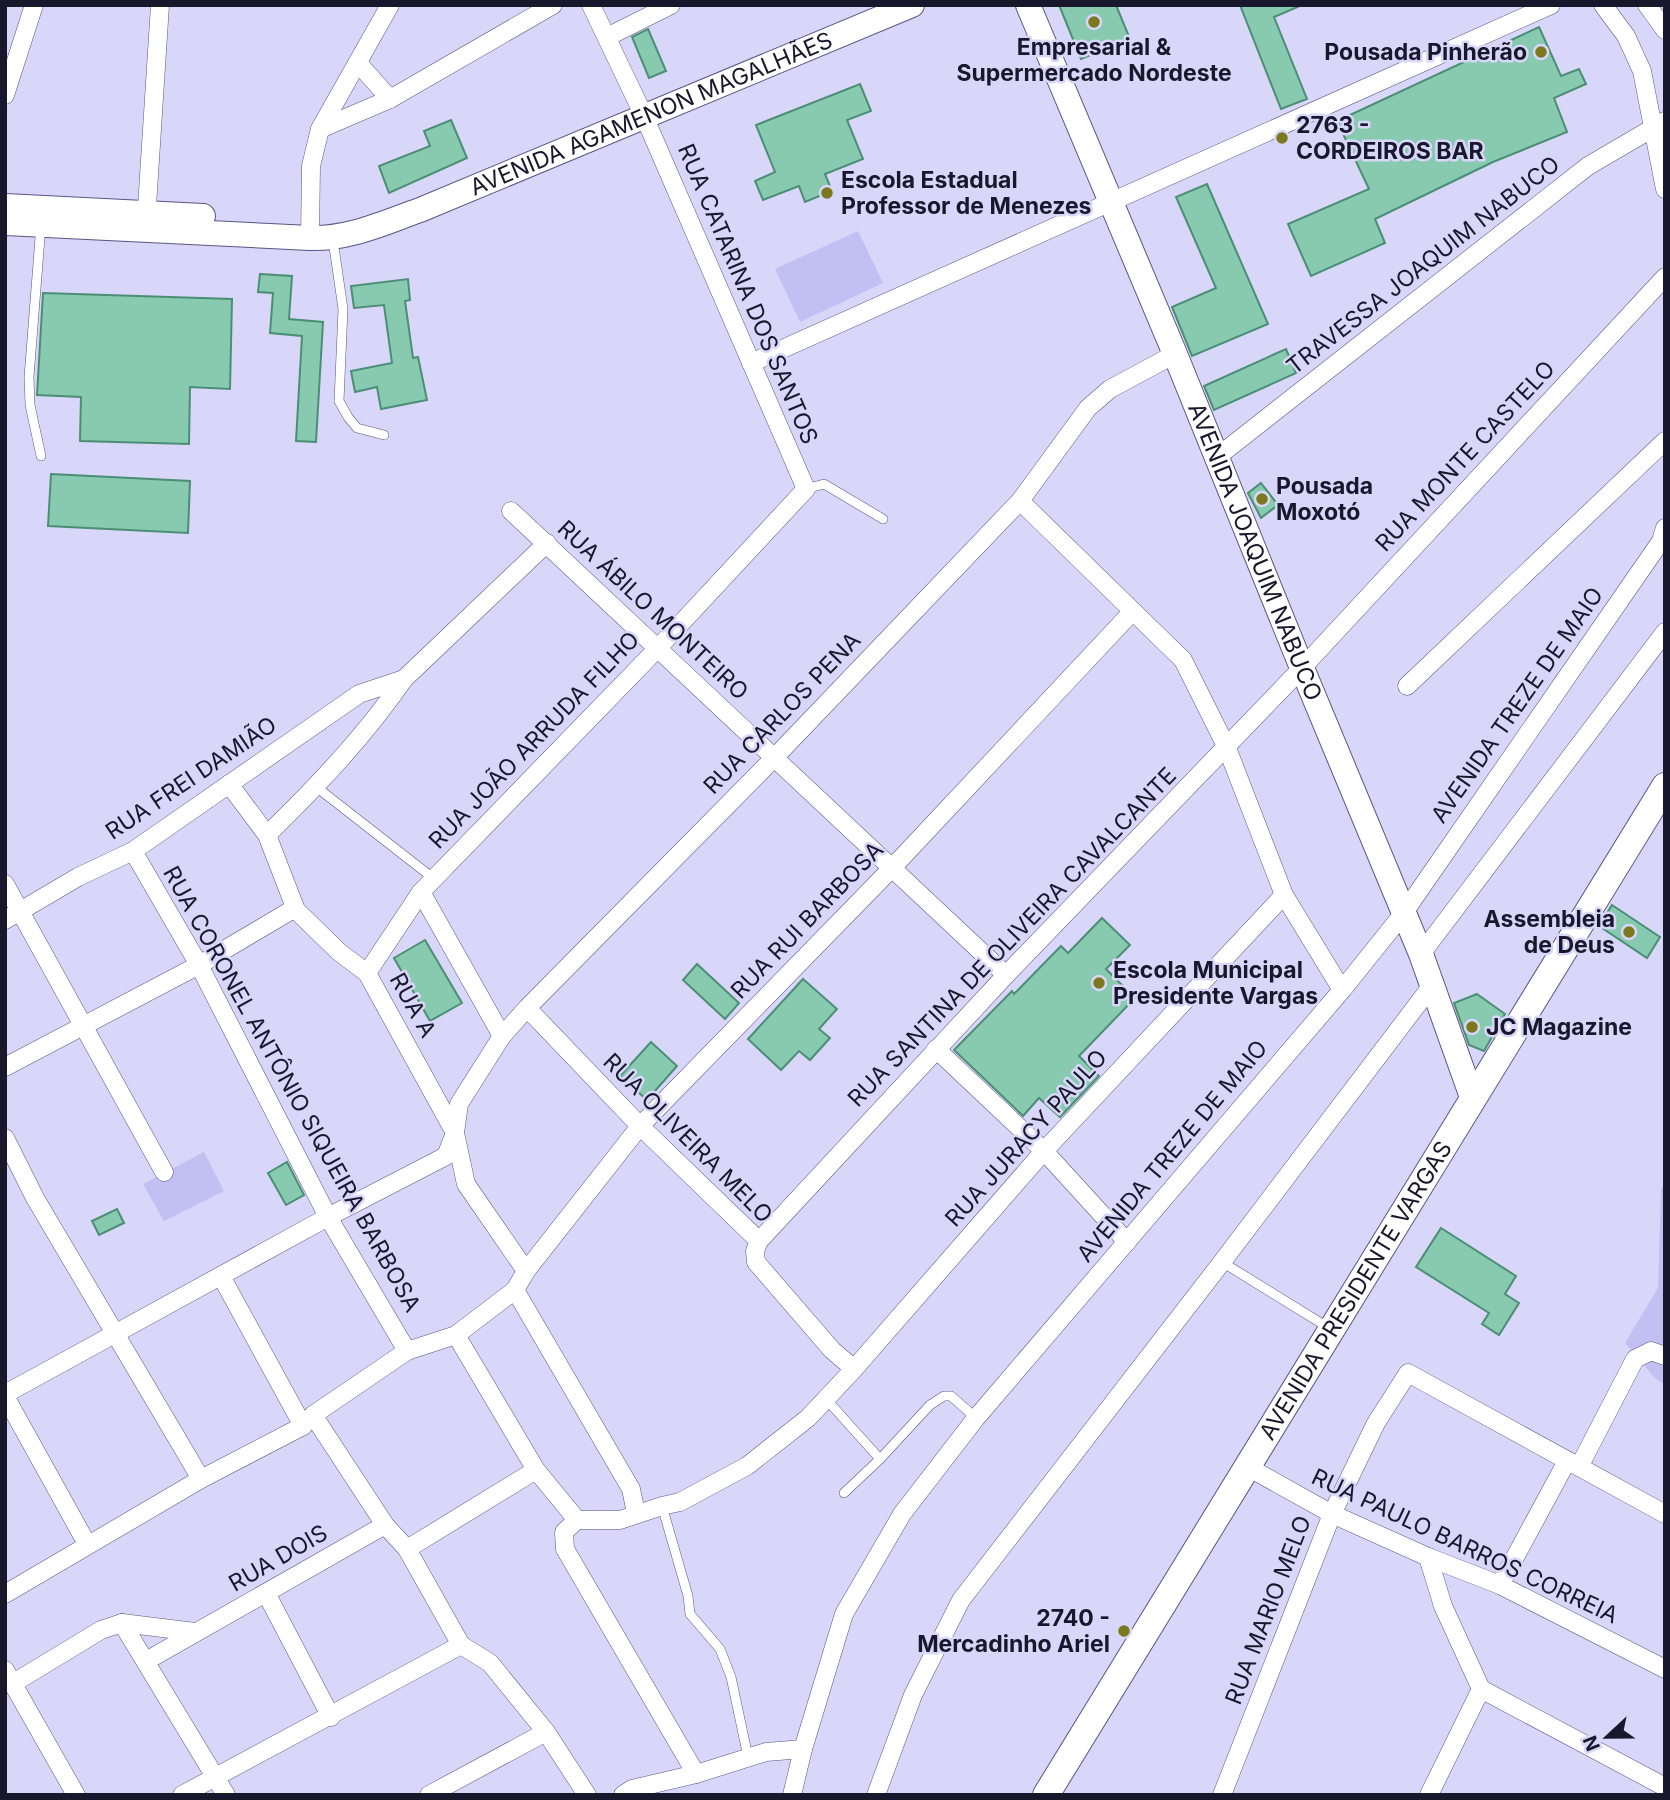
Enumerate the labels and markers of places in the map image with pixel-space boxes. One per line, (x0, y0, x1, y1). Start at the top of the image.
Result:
marker: Empresarial & Supermercado Nordeste (1086, 14, 1102, 30)
place label: Empresarial & Supermercado Nordeste (956, 33, 1232, 87)
place label: Pousada Pinherão (1324, 38, 1527, 66)
marker: Pousada Pinherão (1533, 44, 1549, 60)
place label: 2763 - CORDEIROS BAR (1296, 111, 1484, 165)
marker: 2763 - CORDEIROS BAR (1274, 130, 1290, 146)
place label: Escola Estadual Professor de Menezes (841, 166, 1092, 220)
marker: Escola Estadual Professor de Menezes (819, 185, 835, 201)
place label: Pousada Moxotó (1276, 472, 1373, 526)
marker: Pousada Moxotó (1254, 491, 1270, 507)
place label: Assembleia de Deus (1484, 905, 1615, 959)
marker: Assembleia de Deus (1621, 924, 1637, 940)
place label: Escola Municipal Presidente Vargas (1113, 956, 1318, 1010)
marker: Escola Municipal Presidente Vargas (1091, 975, 1107, 991)
place label: JC Magazine (1486, 1013, 1632, 1041)
marker: JC Magazine (1464, 1019, 1480, 1035)
place label: 2740 - Mercadinho Ariel (917, 1604, 1110, 1658)
marker: 2740 - Mercadinho Ariel (1116, 1623, 1132, 1639)

